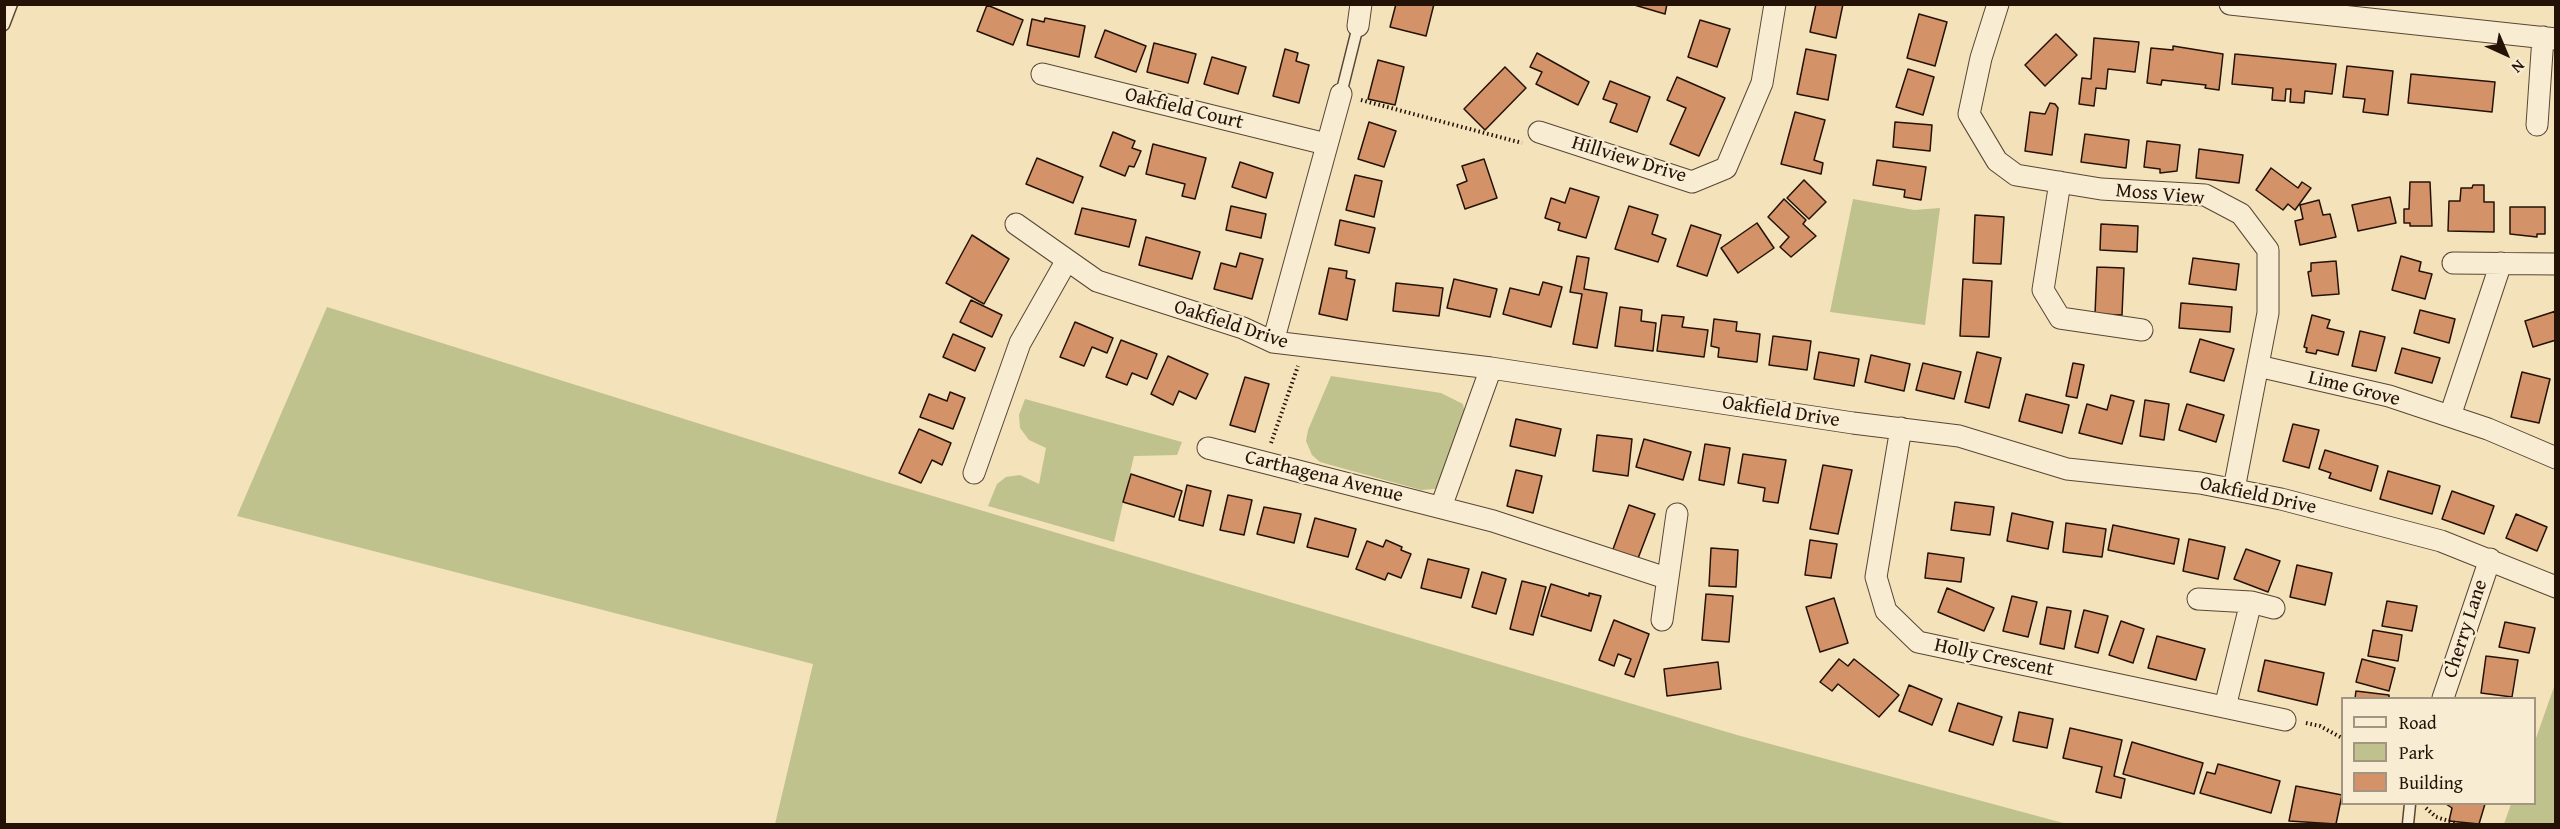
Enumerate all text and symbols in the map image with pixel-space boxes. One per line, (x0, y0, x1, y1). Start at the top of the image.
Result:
north arrow (2476, 24, 2536, 84)
text: N (2506, 55, 2531, 79)
street label: Oakfield Court (1122, 83, 1246, 135)
street label: Hillview Drive (1569, 131, 1689, 189)
street label: Moss View (2115, 179, 2205, 211)
street label: Oakfield Drive (1171, 295, 1291, 355)
street label: Lime Grove (2306, 366, 2402, 412)
street label: Oakfield Drive (1720, 391, 1842, 433)
street label: Carthagena Avenue (1242, 446, 1406, 508)
street label: Oakfield Drive (2197, 472, 2319, 520)
street label: Cherry Lane (2439, 577, 2493, 681)
street label: Holly Crescent (1932, 634, 2056, 682)
legend (2341, 697, 2536, 805)
text: Road (2399, 709, 2437, 736)
text: Park (2399, 739, 2434, 766)
text: Building (2399, 769, 2463, 796)

